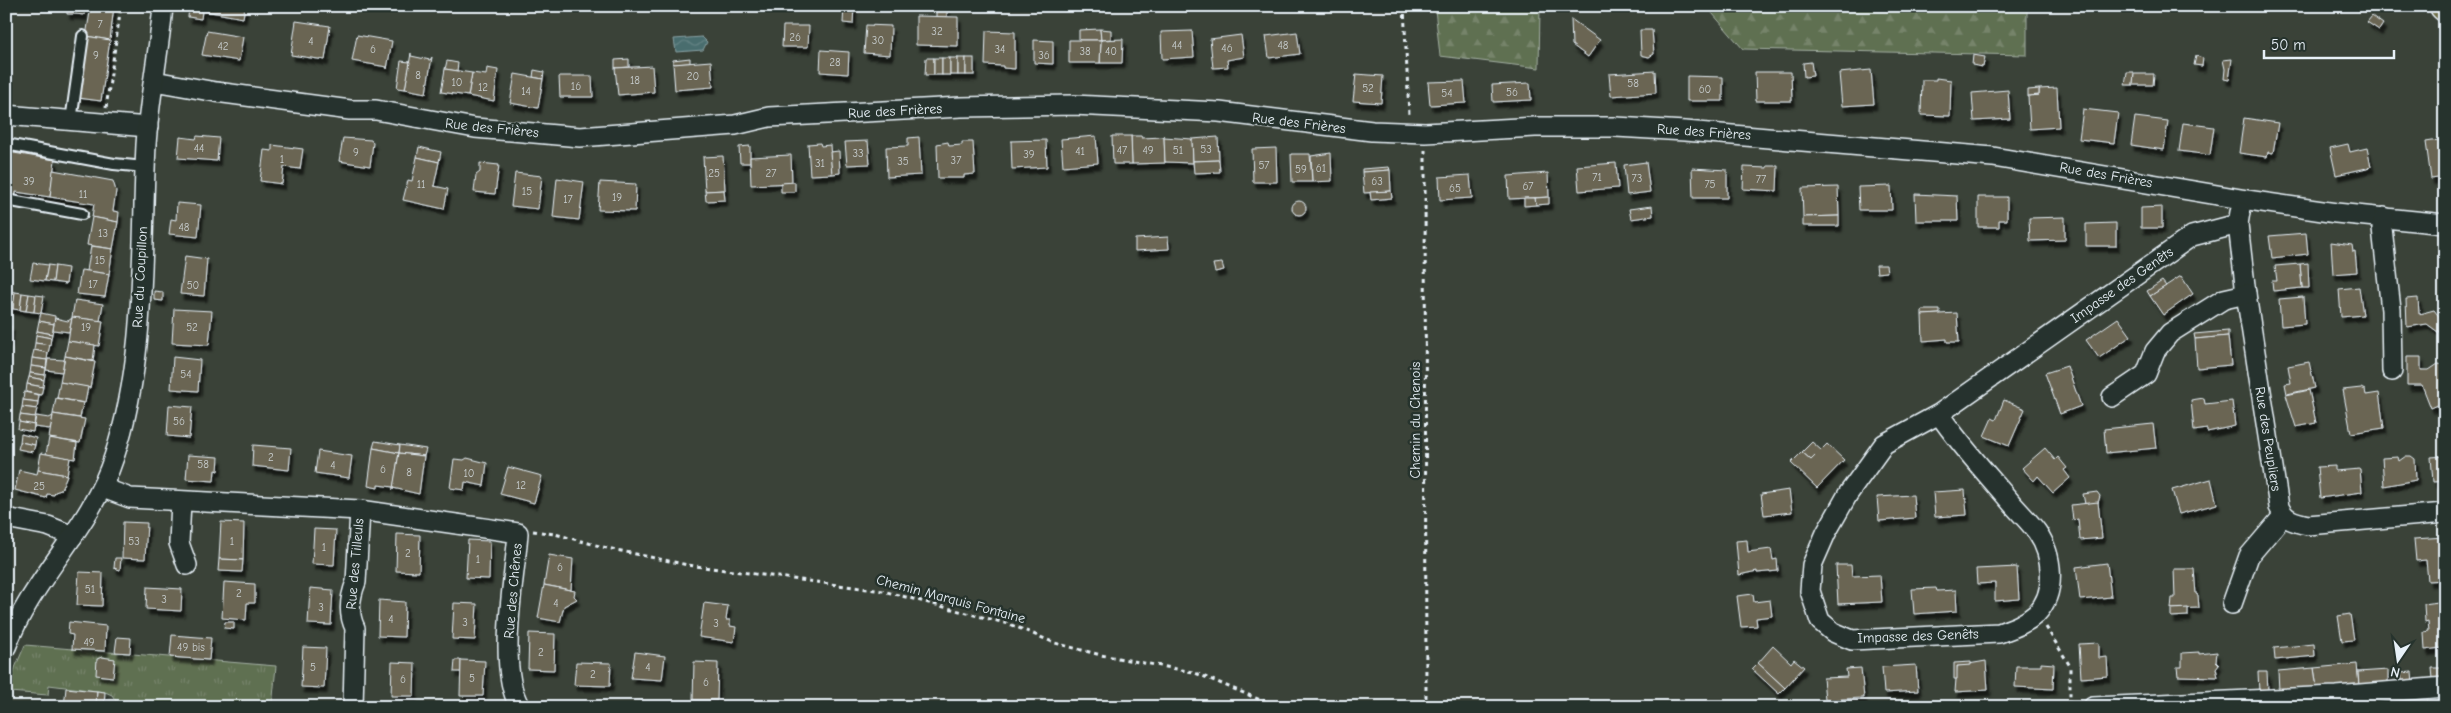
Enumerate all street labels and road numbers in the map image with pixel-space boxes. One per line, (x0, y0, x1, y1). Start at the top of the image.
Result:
street label: Rue des Frières (848, 100, 943, 122)
street label: Rue des Frières (1251, 109, 1347, 137)
street label: Rue des Frières (444, 115, 540, 141)
street label: Rue des Frières (1656, 120, 1752, 144)
street label: Rue des Frières (2058, 158, 2154, 192)
street label: Rue du Coupillon (129, 226, 151, 328)
street label: Impasse des Genêts (2067, 243, 2177, 327)
street label: Chemin du Chenois (1407, 361, 1424, 478)
street label: Rue des Peupliers (2251, 386, 2285, 493)
street label: Rue des Tilleuls (343, 517, 367, 610)
street label: Rue des Chênes (500, 542, 526, 639)
street label: Chemin Marquis Fontaine (875, 571, 1027, 627)
street label: Impasse des Genêts (1857, 625, 1979, 647)

